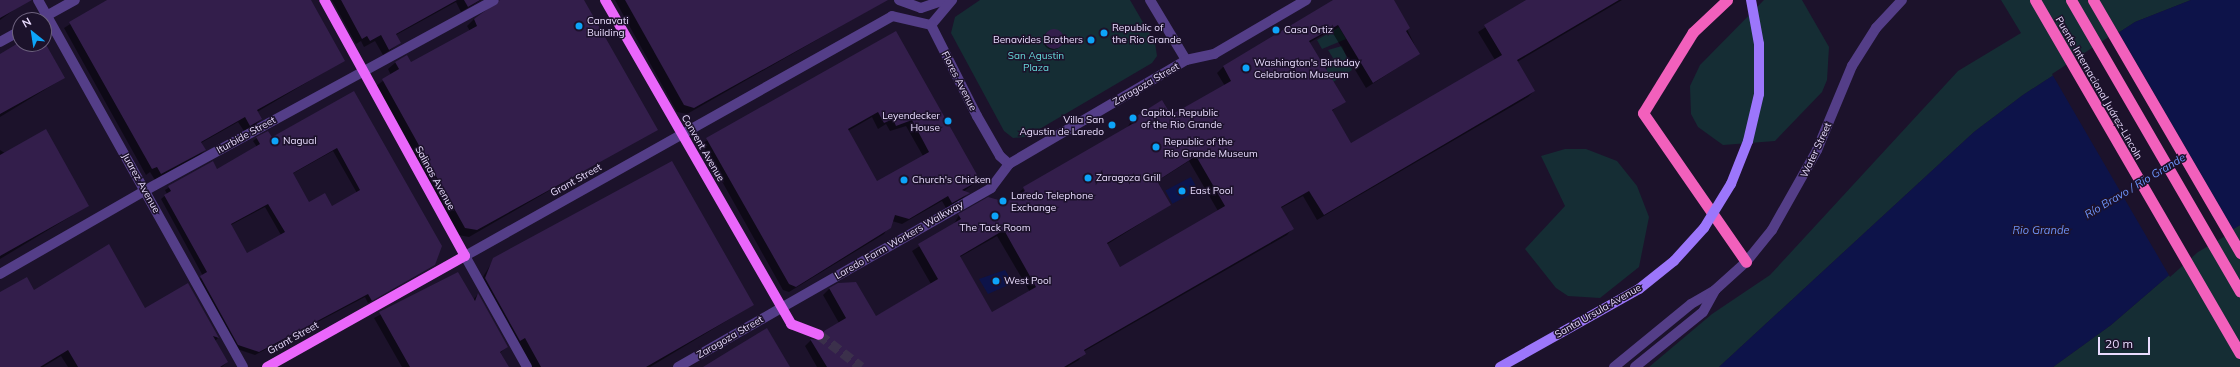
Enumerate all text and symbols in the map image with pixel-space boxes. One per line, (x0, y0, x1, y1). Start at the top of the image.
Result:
north arrow (12, 12, 52, 52)
text: N (19, 14, 34, 31)
place label: Canavati Building (587, 14, 629, 38)
street label: Puente Internacional Juárez-Lincoln (2053, 14, 2145, 162)
marker: Canavati Building (574, 21, 584, 31)
place label: Republic of the Rio Grande (1112, 21, 1181, 44)
place label: Casa Ortiz (1284, 24, 1333, 36)
marker: Casa Ortiz (1271, 25, 1281, 35)
marker: Republic of the Rio Grande (1099, 28, 1109, 38)
place label: Benavides Brothers (993, 34, 1083, 46)
marker: Benavides Brothers (1086, 35, 1096, 45)
street label: Flores Avenue (939, 49, 979, 113)
park label: San Agustin Plaza (1008, 49, 1064, 72)
place label: Washington's Birthday Celebration Museum (1254, 56, 1360, 80)
street label: Zaragoza Street (1111, 60, 1181, 108)
marker: Washington's Birthday Celebration Museum (1241, 63, 1251, 73)
place label: Capitol, Republic of the Rio Grande (1141, 106, 1222, 130)
place label: Leyendecker House (882, 109, 940, 132)
street label: Convent Avenue (679, 112, 727, 184)
place label: Villa San Agustin de Laredo (1019, 113, 1104, 136)
marker: Capitol, Republic of the Rio Grande (1128, 113, 1138, 123)
street label: Iturbide Street (214, 114, 278, 156)
marker: Leyendecker House (943, 116, 953, 126)
marker: Villa San Agustin de Laredo (1107, 120, 1117, 130)
street label: Water Street (1798, 121, 1834, 179)
place label: Nagual (283, 135, 317, 147)
place label: Republic of the Rio Grande Museum (1164, 135, 1258, 158)
marker: Nagual (270, 136, 280, 146)
marker: Republic of the Rio Grande Museum (1151, 142, 1161, 152)
street label: Salinas Avenue (412, 144, 458, 212)
street label: Juarez Avenue (120, 151, 162, 215)
water label: Río Bravo / Rio Grande (2082, 151, 2188, 221)
street label: Grant Street (548, 161, 604, 199)
place label: Zaragoza Grill (1096, 172, 1161, 184)
marker: Zaragoza Grill (1083, 173, 1093, 183)
place label: Church's Chicken (912, 174, 991, 186)
marker: Church's Chicken (899, 175, 909, 185)
place label: East Pool (1190, 185, 1233, 197)
marker: East Pool (1177, 186, 1187, 196)
place label: Laredo Telephone Exchange (1011, 189, 1093, 212)
marker: Laredo Telephone Exchange (998, 196, 1008, 206)
street label: Laredo Farm Workers Walkway (833, 198, 965, 282)
marker: The Tack Room (990, 211, 1000, 221)
place label: The Tack Room (960, 222, 1030, 234)
water label: Rio Grande (2013, 223, 2069, 237)
place label: West Pool (1004, 275, 1051, 287)
marker: West Pool (991, 276, 1001, 286)
street label: Santa Ursula Avenue (1553, 281, 1643, 341)
street label: Zaragoza Street (695, 313, 765, 361)
street label: Grant Street (265, 319, 321, 357)
scale bar (2100, 329, 2152, 355)
text: 20 m (2105, 336, 2133, 351)

